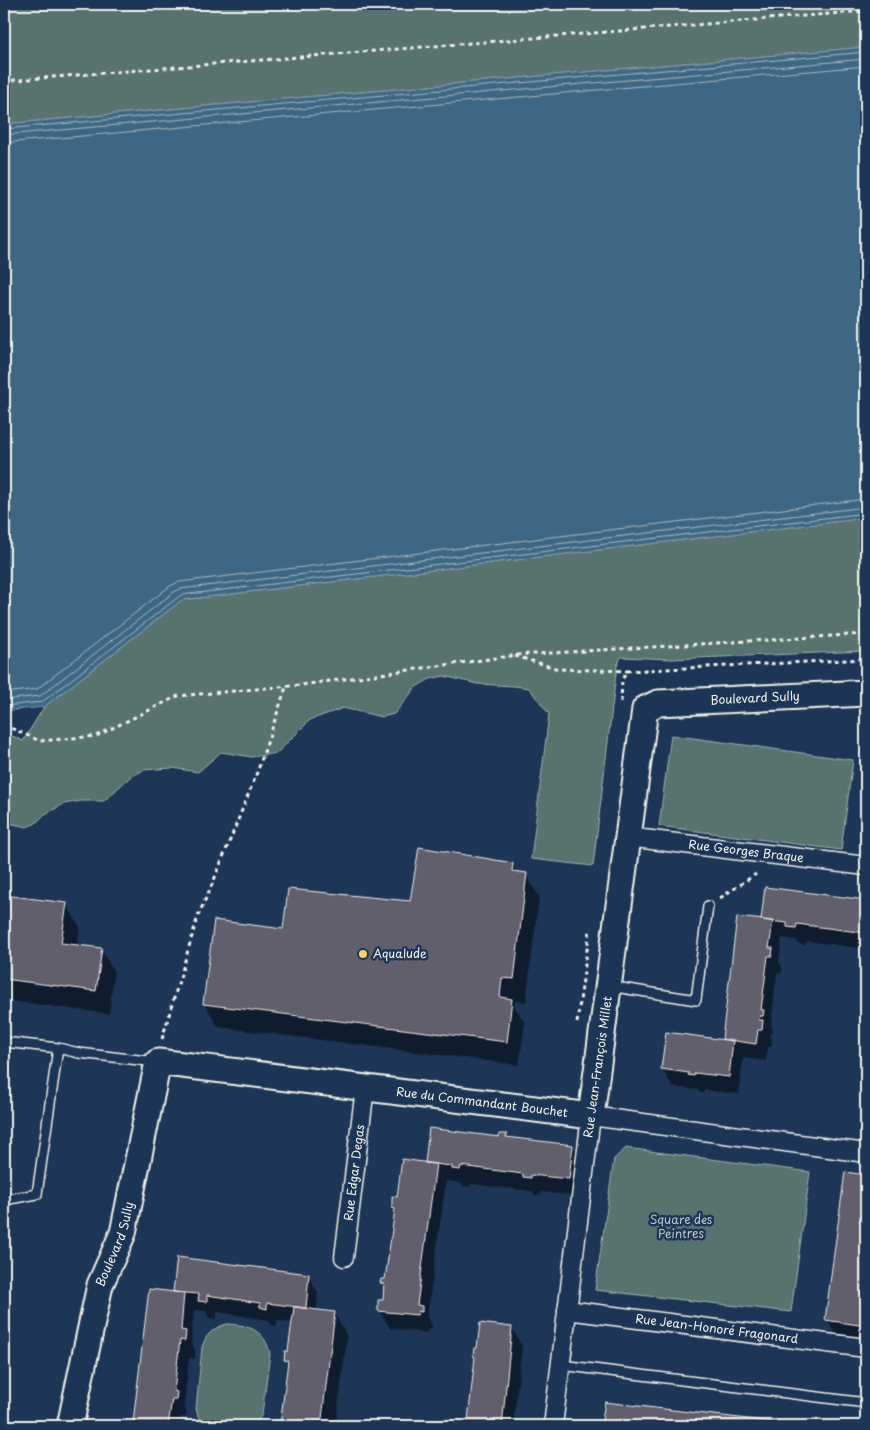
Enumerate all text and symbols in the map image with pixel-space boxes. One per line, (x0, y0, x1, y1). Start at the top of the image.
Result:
street label: Boulevard Sully (710, 686, 800, 708)
street label: Rue Georges Braque (688, 835, 805, 866)
place label: Aqualude (373, 944, 427, 962)
marker: Aqualude (357, 948, 369, 960)
street label: Rue Jean-François Millet (578, 995, 616, 1139)
street label: Rue du Commandant Bouchet (395, 1082, 569, 1121)
street label: Rue Edgar Degas (339, 1123, 368, 1222)
street label: Boulevard Sully (90, 1200, 137, 1289)
park label: Square des Peintres (650, 1210, 713, 1242)
street label: Rue Jean-Honoré Fragonard (634, 1309, 800, 1347)

